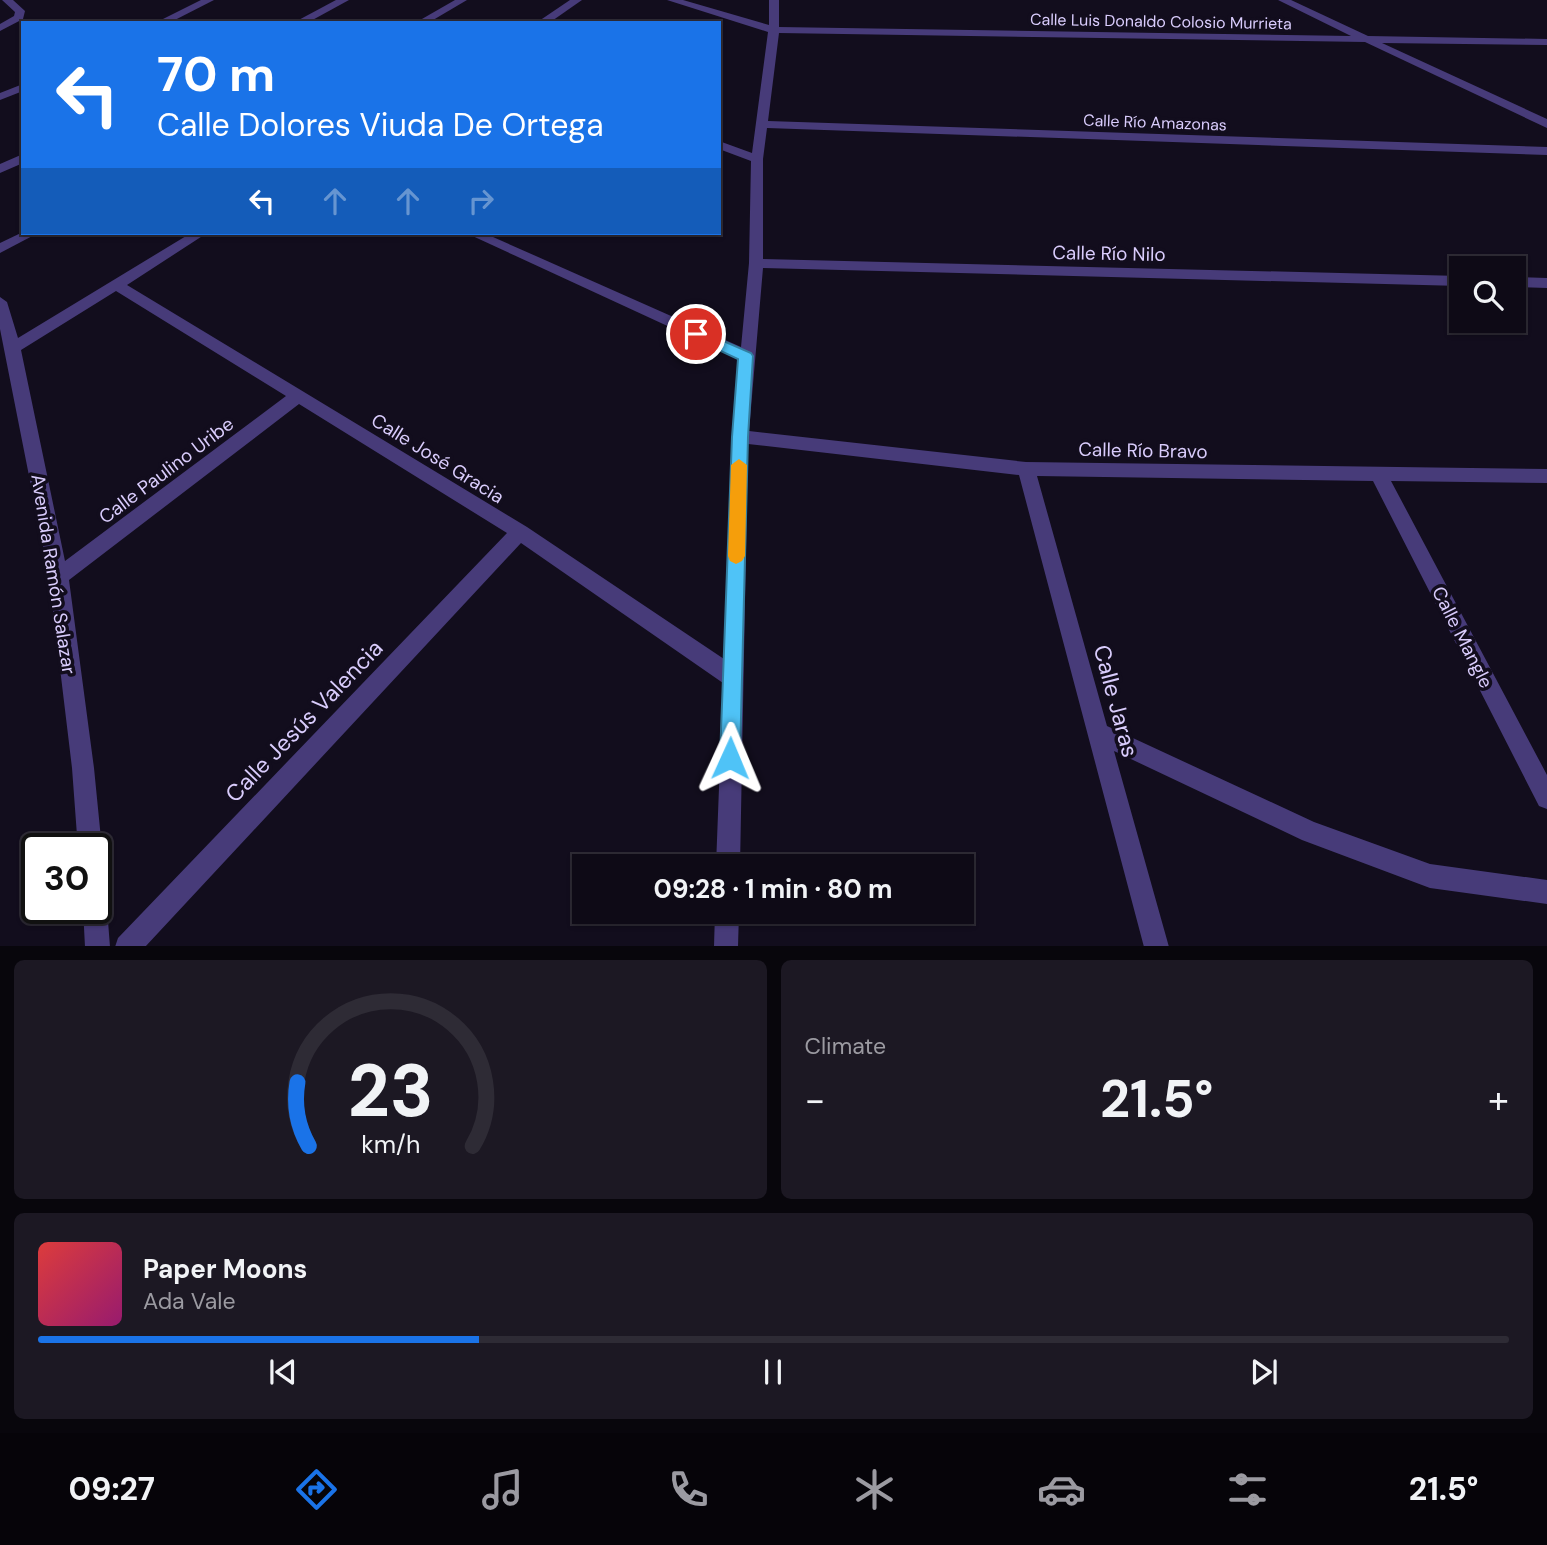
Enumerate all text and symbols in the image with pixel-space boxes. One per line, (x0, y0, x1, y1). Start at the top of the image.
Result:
street label: Calle Luis Donaldo Colosio Murrieta (1030, 9, 1292, 34)
text: 70 m (157, 42, 275, 106)
icon: left (42, 49, 133, 140)
text: Calle Dolores Viuda De Ortega (157, 104, 604, 146)
street label: Calle Río Amazonas (1083, 109, 1227, 136)
icon: left (243, 182, 281, 220)
icon: ahead (316, 182, 354, 220)
icon: ahead (389, 182, 427, 220)
icon: right (462, 182, 500, 220)
street label: Calle Río Nilo (1052, 240, 1166, 267)
map controls (1449, 256, 1526, 333)
button: search (1449, 256, 1526, 333)
pin (666, 304, 726, 364)
icon: arrive (677, 315, 715, 353)
street label: Calle José Gracia (367, 408, 509, 509)
street label: Calle Paulino Uribe (94, 411, 239, 529)
street label: Calle Río Bravo (1078, 437, 1208, 464)
street label: Avenida Ramón Salazar (25, 472, 82, 676)
street label: Calle Mangle (1426, 582, 1499, 692)
street label: Calle Jesús Valencia (219, 633, 389, 809)
street label: Calle Jaras (1087, 642, 1145, 760)
position arrow (693, 721, 767, 795)
speed limit sign: 30 (21, 833, 112, 924)
text: 09:28 · 1 min · 80 m (654, 872, 892, 906)
text: Climate (805, 1031, 886, 1061)
text: 23 (347, 1044, 433, 1139)
text: 21.5° (1100, 1065, 1213, 1133)
text: − (805, 1075, 825, 1125)
text: + (1488, 1075, 1509, 1125)
text: km/h (361, 1127, 420, 1160)
text: Paper Moons (143, 1252, 307, 1286)
text: Ada Vale (143, 1286, 236, 1316)
icon: previous (264, 1353, 302, 1391)
icon: pause (754, 1353, 792, 1391)
icon: next (1245, 1353, 1283, 1391)
icon: directions (292, 1465, 341, 1514)
icon: music (478, 1465, 527, 1514)
icon: phone (664, 1465, 713, 1514)
icon: climate (850, 1465, 899, 1514)
icon: car (1037, 1465, 1086, 1514)
icon: filters (1223, 1465, 1272, 1514)
text: 09:27 (69, 1468, 155, 1510)
text: 21.5° (1409, 1468, 1478, 1510)

